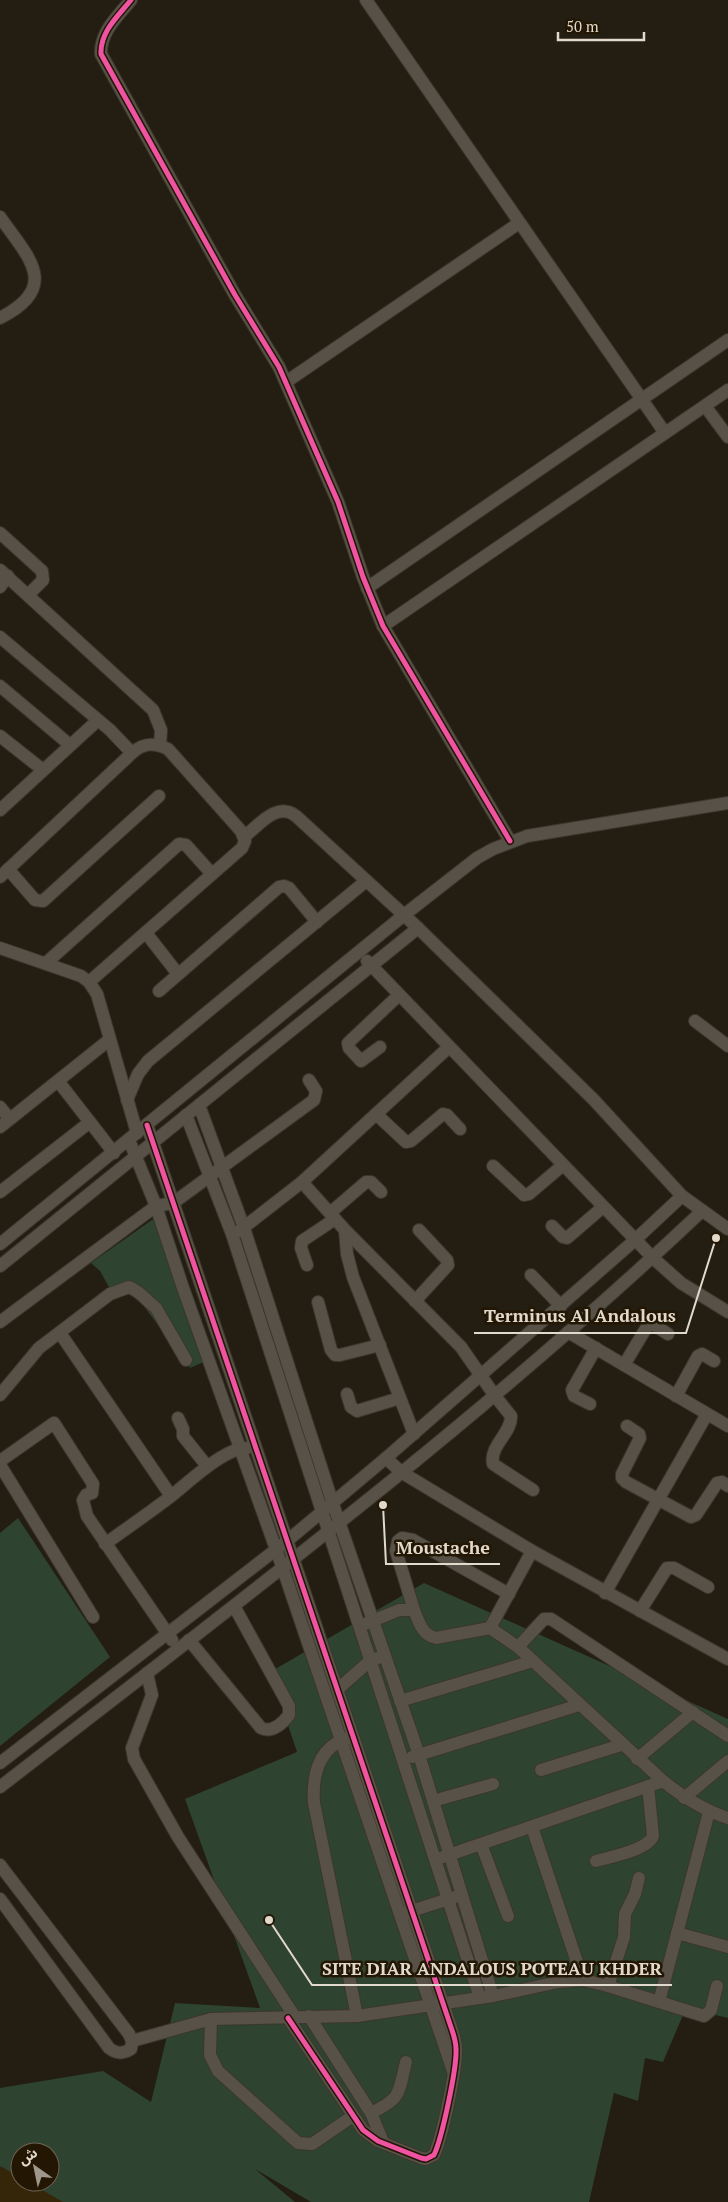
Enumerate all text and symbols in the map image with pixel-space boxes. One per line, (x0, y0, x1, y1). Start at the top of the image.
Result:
scale bar (558, 10, 644, 42)
text: 50 m (566, 16, 599, 36)
callout: Terminus Al Andalous (474, 1300, 686, 1333)
text: Terminus Al Andalous (484, 1303, 676, 1327)
callout: Moustache (386, 1531, 500, 1564)
text: Moustache (396, 1535, 490, 1559)
callout: SITE DIAR ANDALOUS POTEAU KHDER (312, 1952, 672, 1985)
text: SITE DIAR ANDALOUS POTEAU KHDER (322, 1956, 662, 1980)
north arrow (10, 2142, 60, 2192)
text: ش (14, 2142, 41, 2169)

